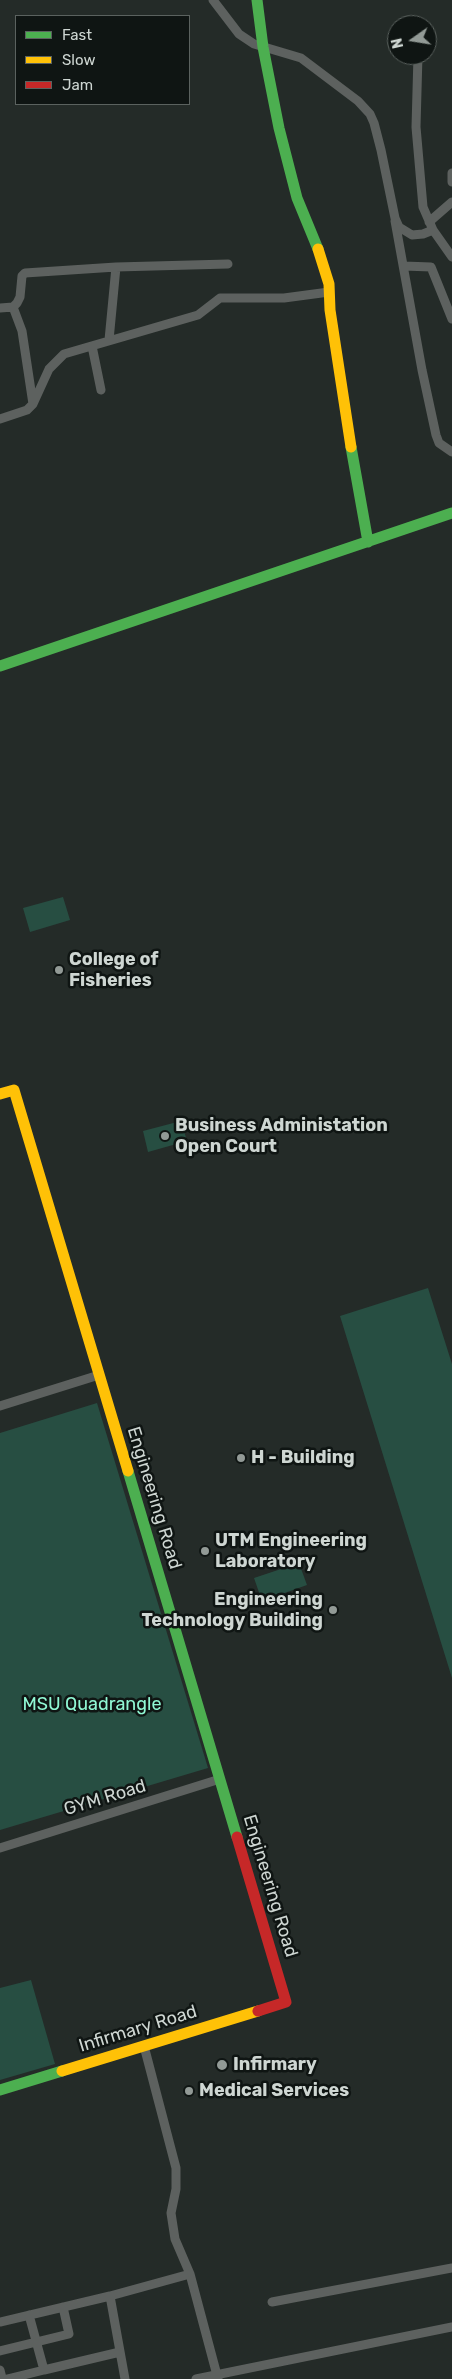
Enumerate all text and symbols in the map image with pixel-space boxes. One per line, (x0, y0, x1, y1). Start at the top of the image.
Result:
legend (15, 15, 190, 105)
north arrow (387, 15, 437, 65)
text: Fast (62, 26, 92, 44)
text: N (388, 36, 407, 50)
text: Slow (62, 51, 95, 69)
text: Jam (62, 76, 93, 94)
place label: College of Fisheries (69, 949, 158, 992)
marker: College of Fisheries (53, 964, 65, 976)
place label: Business Administation Open Court (175, 1115, 388, 1158)
marker: Business Administation Open Court (159, 1130, 171, 1142)
street label: Engineering Road (122, 1424, 186, 1572)
place label: H - Building (251, 1447, 355, 1469)
marker: H - Building (235, 1452, 247, 1464)
place label: UTM Engineering Laboratory (215, 1530, 367, 1572)
marker: UTM Engineering Laboratory (199, 1545, 211, 1557)
place label: Engineering Technology Building (142, 1589, 323, 1632)
marker: Engineering Technology Building (327, 1604, 339, 1616)
park label: MSU Quadrangle (23, 1694, 161, 1716)
street label: GYM Road (61, 1775, 149, 1821)
street label: Engineering Road (238, 1812, 302, 1960)
street label: Infirmary Road (76, 2001, 200, 2057)
place label: Infirmary (233, 2054, 317, 2076)
marker: Infirmary (215, 2058, 229, 2072)
place label: Medical Services (199, 2080, 349, 2102)
marker: Medical Services (183, 2085, 195, 2097)

